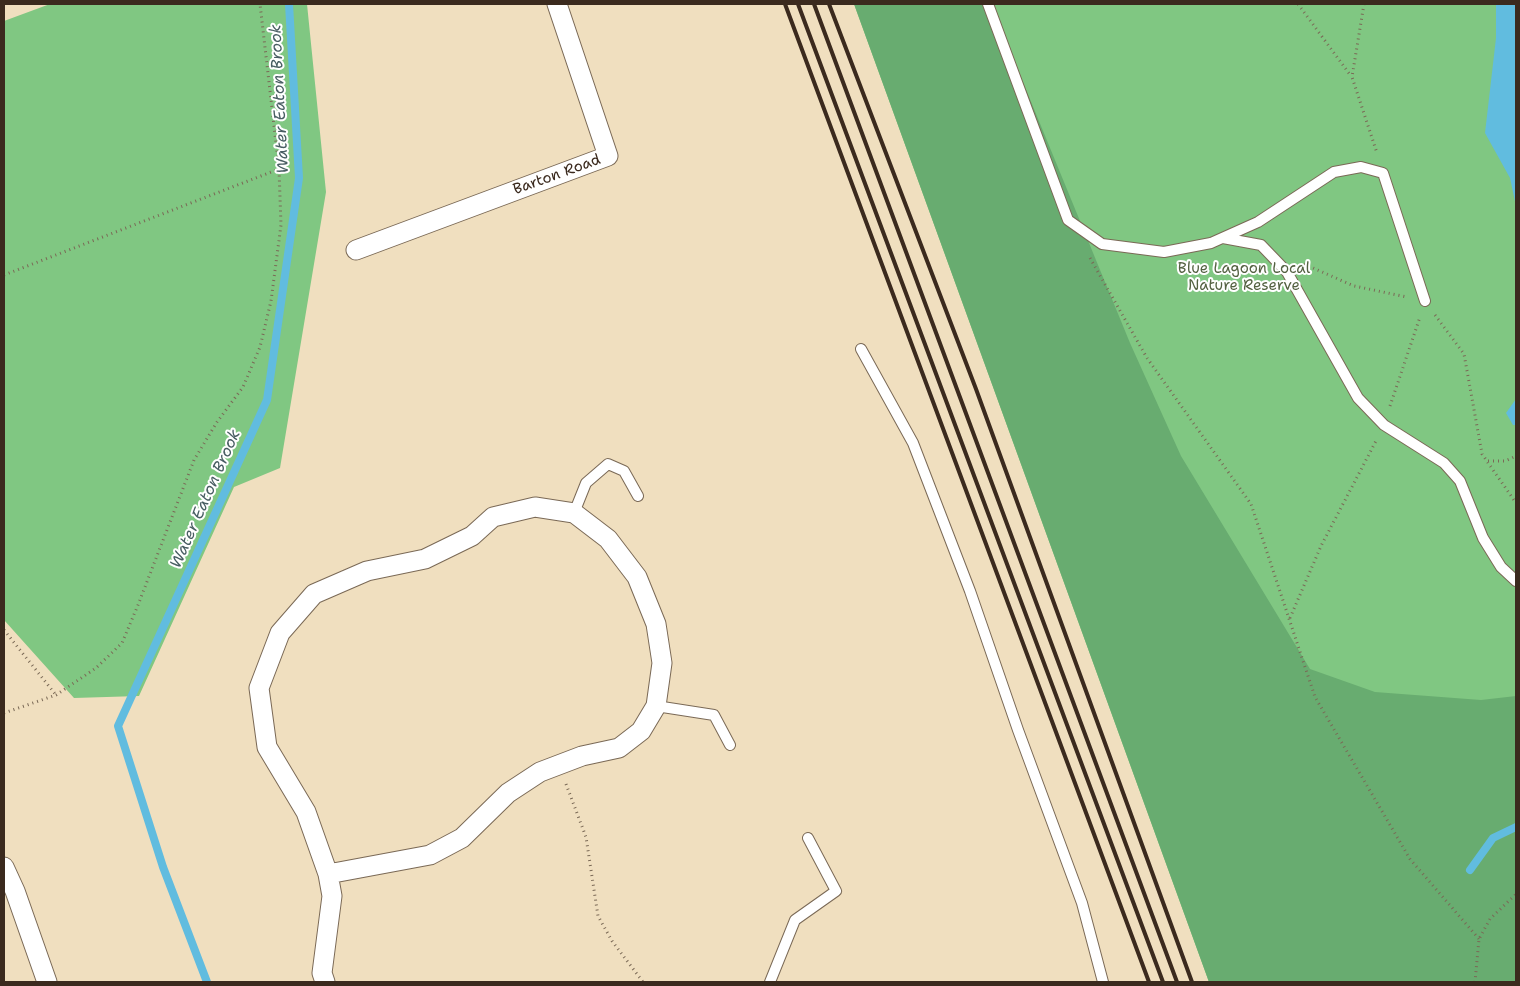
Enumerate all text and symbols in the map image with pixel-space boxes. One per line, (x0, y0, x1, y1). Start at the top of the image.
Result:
water label: Water Eaton Brook (266, 24, 294, 174)
street label: Barton Road (511, 151, 603, 199)
park label: Blue Lagoon Local Nature Reserve (1178, 260, 1310, 295)
water label: Water Eaton Brook (167, 427, 245, 571)

